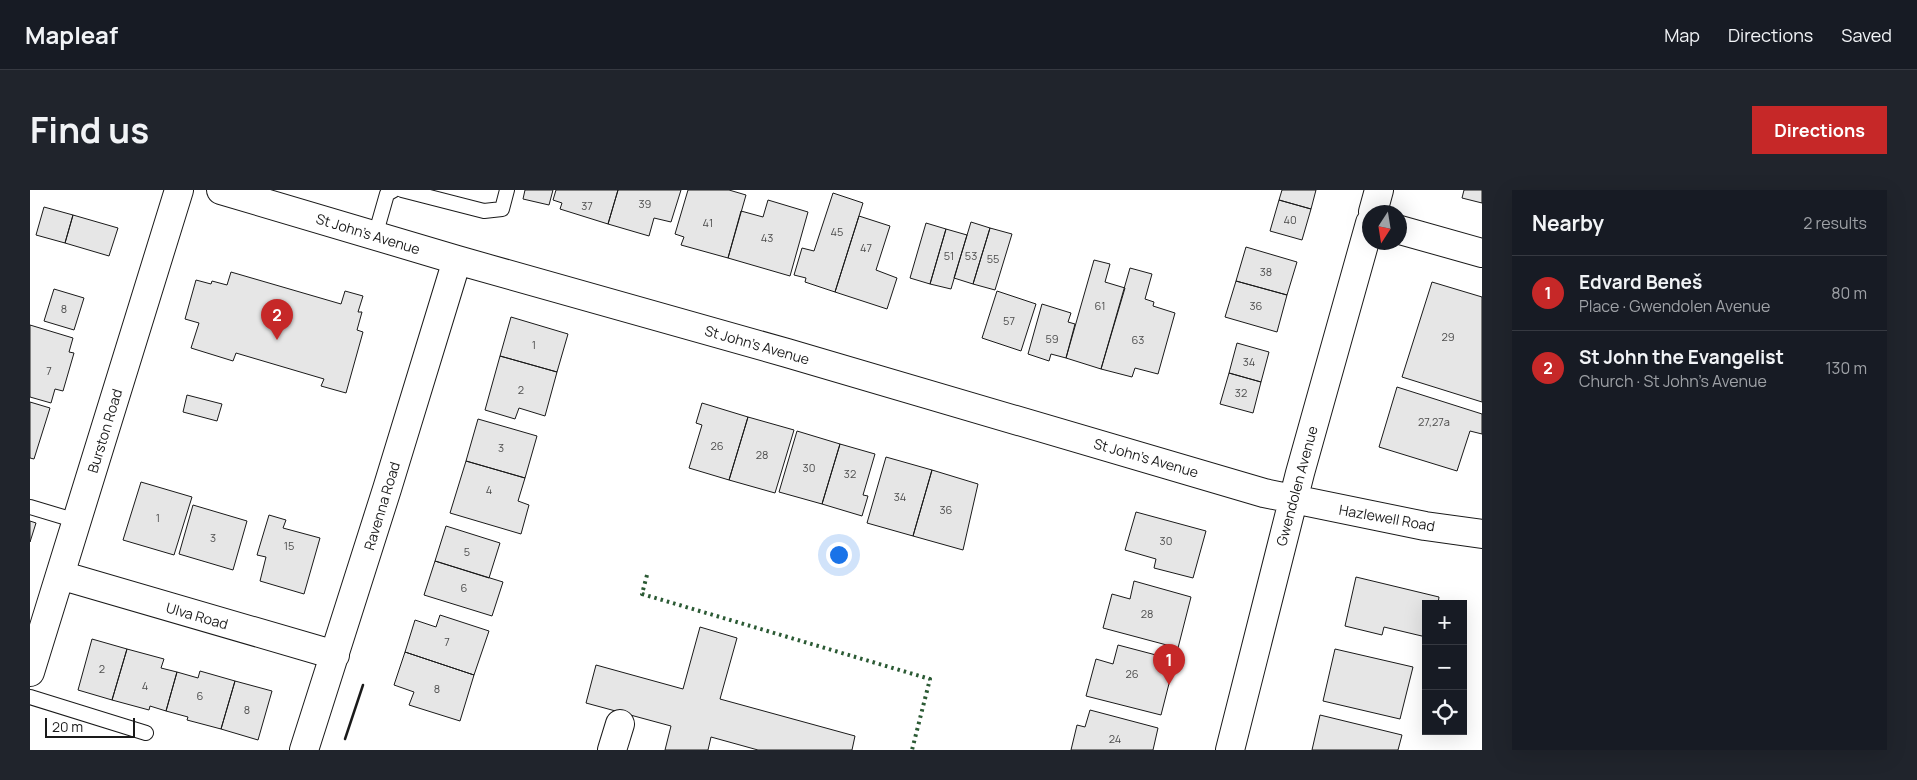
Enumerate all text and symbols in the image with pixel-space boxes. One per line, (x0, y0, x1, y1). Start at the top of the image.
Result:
text: Mapleaf (25, 18, 118, 51)
text: Map (1664, 23, 1700, 47)
text: Directions (1728, 23, 1813, 47)
text: Saved (1841, 23, 1892, 47)
text: Find us (30, 106, 149, 154)
button: Directions (1752, 106, 1887, 154)
house number: 39 (639, 196, 652, 211)
house number: 37 (581, 198, 593, 213)
north arrow (1362, 205, 1407, 250)
street label: St John's Avenue (314, 209, 423, 258)
text: Nearby (1532, 209, 1604, 237)
house number: 40 (1283, 212, 1297, 227)
text: 2 results (1803, 212, 1867, 234)
house number: 41 (703, 215, 713, 230)
house number: 45 (831, 224, 843, 239)
house number: 43 (761, 230, 773, 245)
house number: 47 (860, 240, 872, 255)
house number: 51 (944, 248, 954, 263)
house number: 53 (965, 248, 977, 263)
house number: 55 (987, 251, 999, 266)
house number: 38 (1260, 264, 1272, 279)
text: Edvard Beneš (1579, 269, 1702, 295)
text: 1 (1544, 282, 1552, 304)
text: 80 m (1831, 282, 1867, 304)
text: Place · Gwendolen Avenue (1579, 295, 1770, 317)
house number: 61 (1095, 298, 1105, 313)
house number: 36 (1250, 298, 1263, 313)
pin: 2 (261, 299, 293, 340)
house number: 8 (61, 301, 67, 316)
house number: 57 (1003, 313, 1015, 328)
street label: St John's Avenue (703, 321, 812, 369)
house number: 29 (1441, 329, 1455, 344)
house number: 59 (1045, 331, 1059, 346)
house number: 63 (1132, 332, 1144, 347)
house number: 1 (532, 337, 536, 352)
text: St John the Evangelist (1579, 344, 1784, 370)
house number: 34 (1243, 354, 1255, 369)
text: 2 (1543, 357, 1553, 379)
text: 130 m (1825, 357, 1867, 379)
house number: 7 (46, 363, 52, 378)
text: Church · St John's Avenue (1579, 370, 1767, 392)
house number: 2 (518, 382, 524, 397)
house number: 32 (1235, 385, 1247, 400)
street label: Burston Road (83, 387, 126, 475)
house number: 27,27a (1418, 414, 1450, 429)
street label: Gwendolen Avenue (1271, 424, 1322, 548)
street label: St John's Avenue (1092, 434, 1201, 482)
house number: 26 (710, 438, 724, 453)
house number: 3 (498, 440, 504, 455)
house number: 28 (756, 447, 768, 462)
street label: Ravenna Road (359, 459, 404, 552)
house number: 30 (803, 460, 815, 475)
house number: 32 (844, 466, 856, 481)
house number: 4 (486, 482, 492, 497)
house number: 34 (894, 489, 906, 504)
street label: Hazlewell Road (1338, 500, 1437, 535)
house number: 36 (940, 502, 953, 517)
house number: 1 (156, 510, 160, 525)
house number: 3 (210, 530, 216, 545)
house number: 30 (1160, 533, 1172, 548)
house number: 15 (284, 538, 294, 553)
your location (826, 542, 852, 568)
house number: 5 (464, 544, 470, 559)
house number: 6 (461, 580, 468, 595)
street label: Ulva Road (164, 598, 230, 633)
map controls (1422, 600, 1467, 735)
button: + (1422, 600, 1467, 645)
house number: 28 (1141, 606, 1153, 621)
house number: 7 (444, 634, 450, 649)
pin: 1 (1153, 644, 1185, 685)
button: − (1422, 645, 1467, 690)
house number: 2 (99, 661, 105, 676)
house number: 26 (1125, 666, 1139, 681)
house number: 4 (142, 678, 148, 693)
house number: 8 (434, 681, 440, 696)
house number: 6 (197, 688, 204, 703)
button: locate (1422, 690, 1467, 735)
house number: 8 (244, 702, 250, 717)
scale bar (45, 715, 135, 738)
text: 20 m (52, 717, 83, 736)
house number: 24 (1109, 731, 1121, 746)

